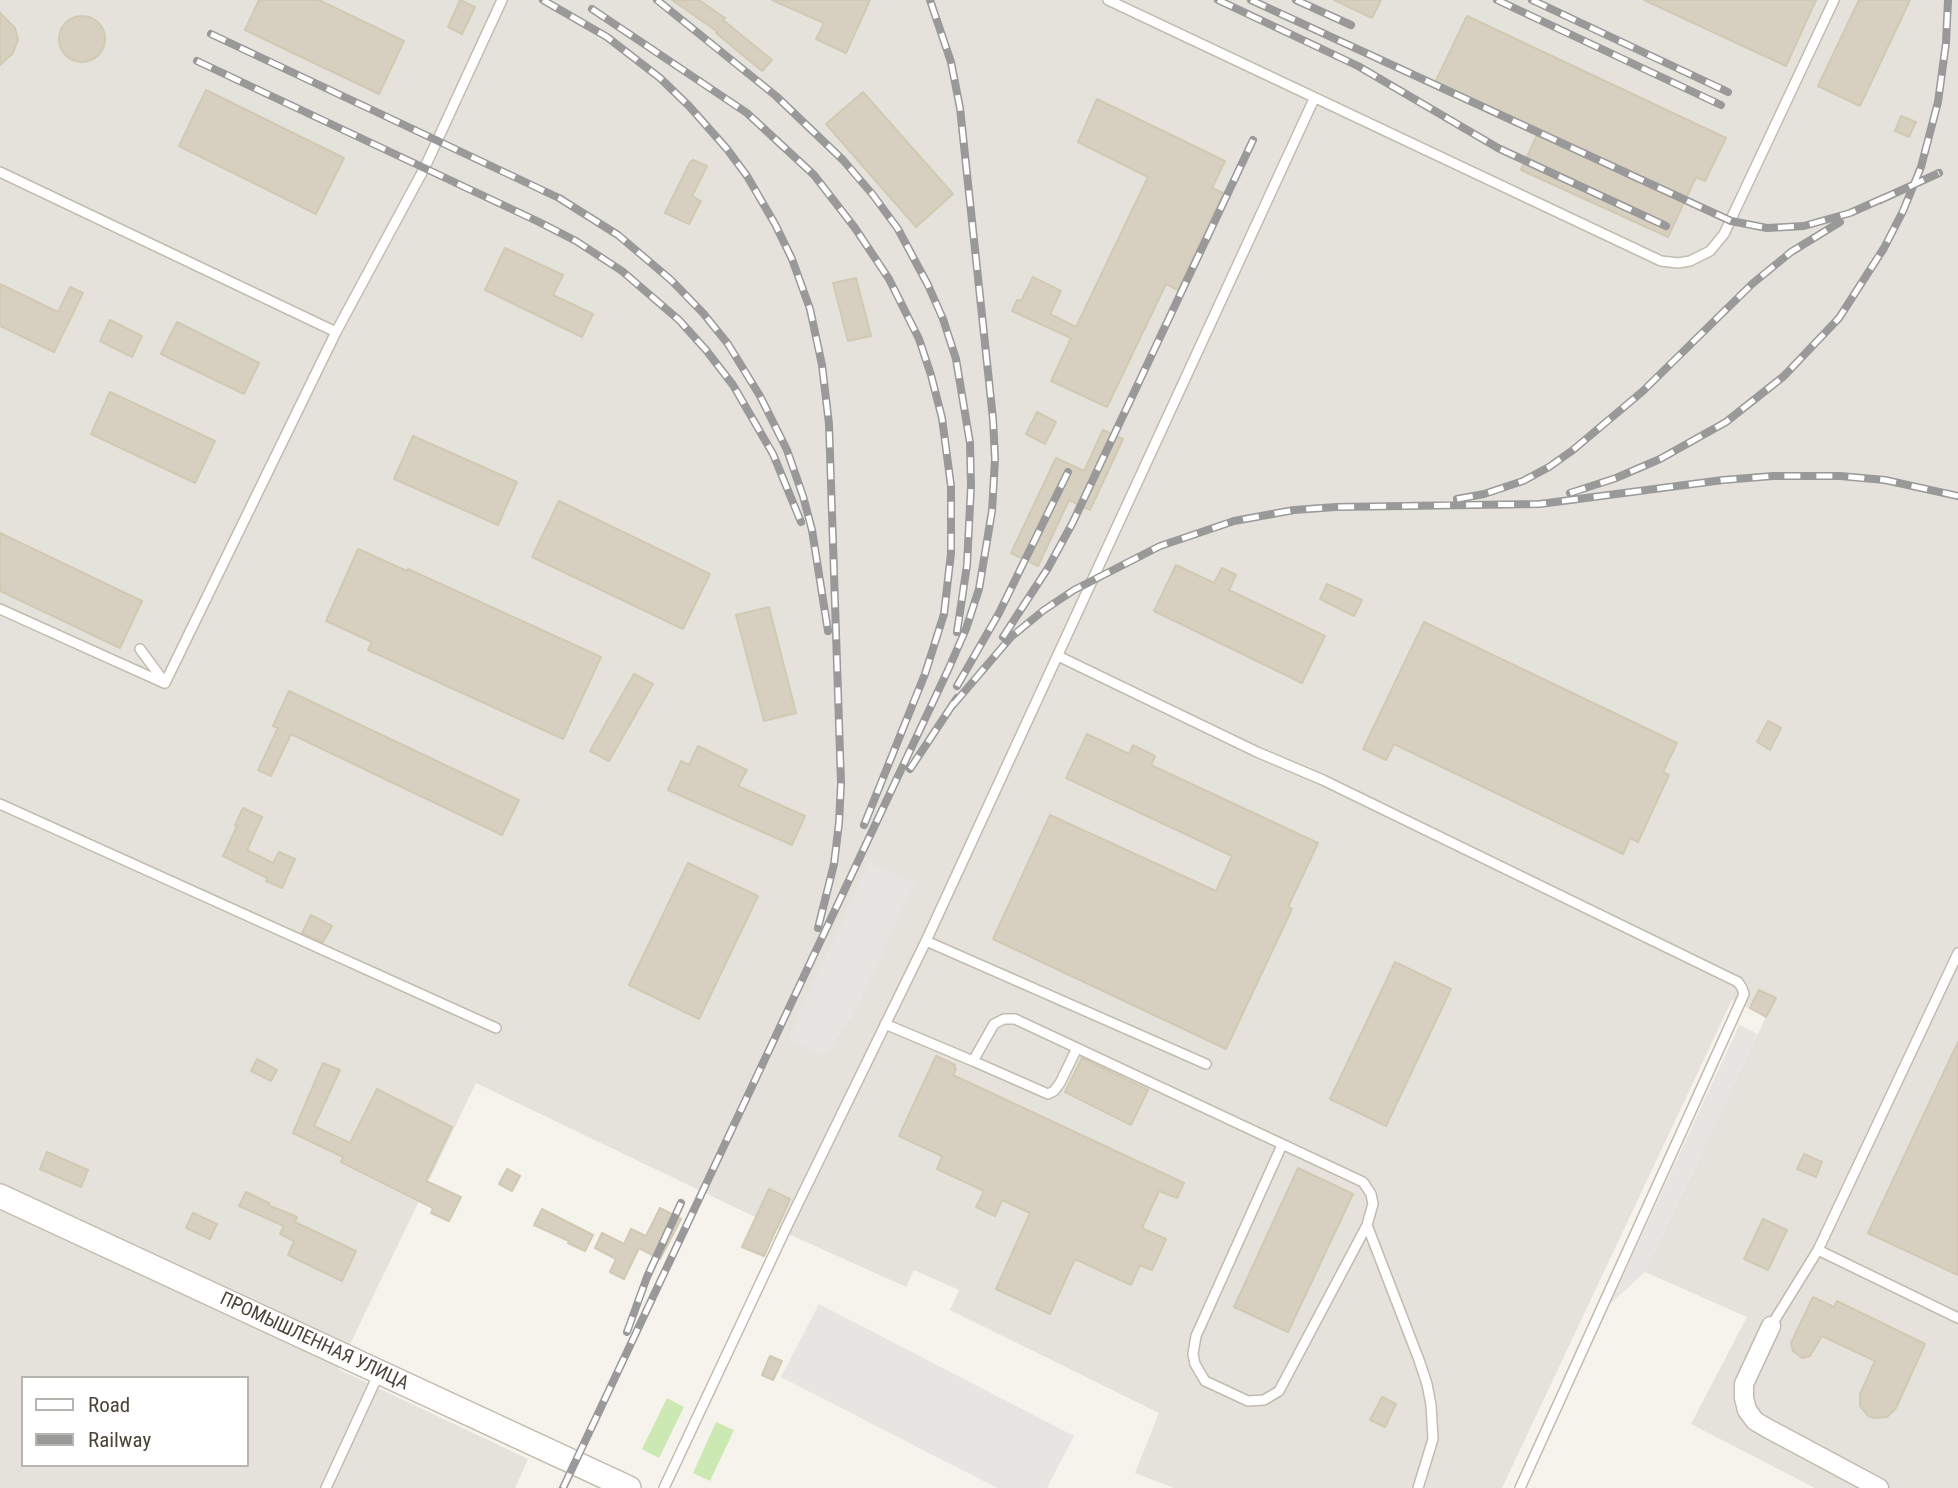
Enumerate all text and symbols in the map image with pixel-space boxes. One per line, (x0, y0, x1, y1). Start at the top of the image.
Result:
street label: ПРОМЫШЛЕННАЯ УЛИЦА (216, 1288, 412, 1396)
legend (21, 1376, 248, 1467)
text: Road (88, 1393, 130, 1417)
text: Railway (88, 1428, 151, 1452)

